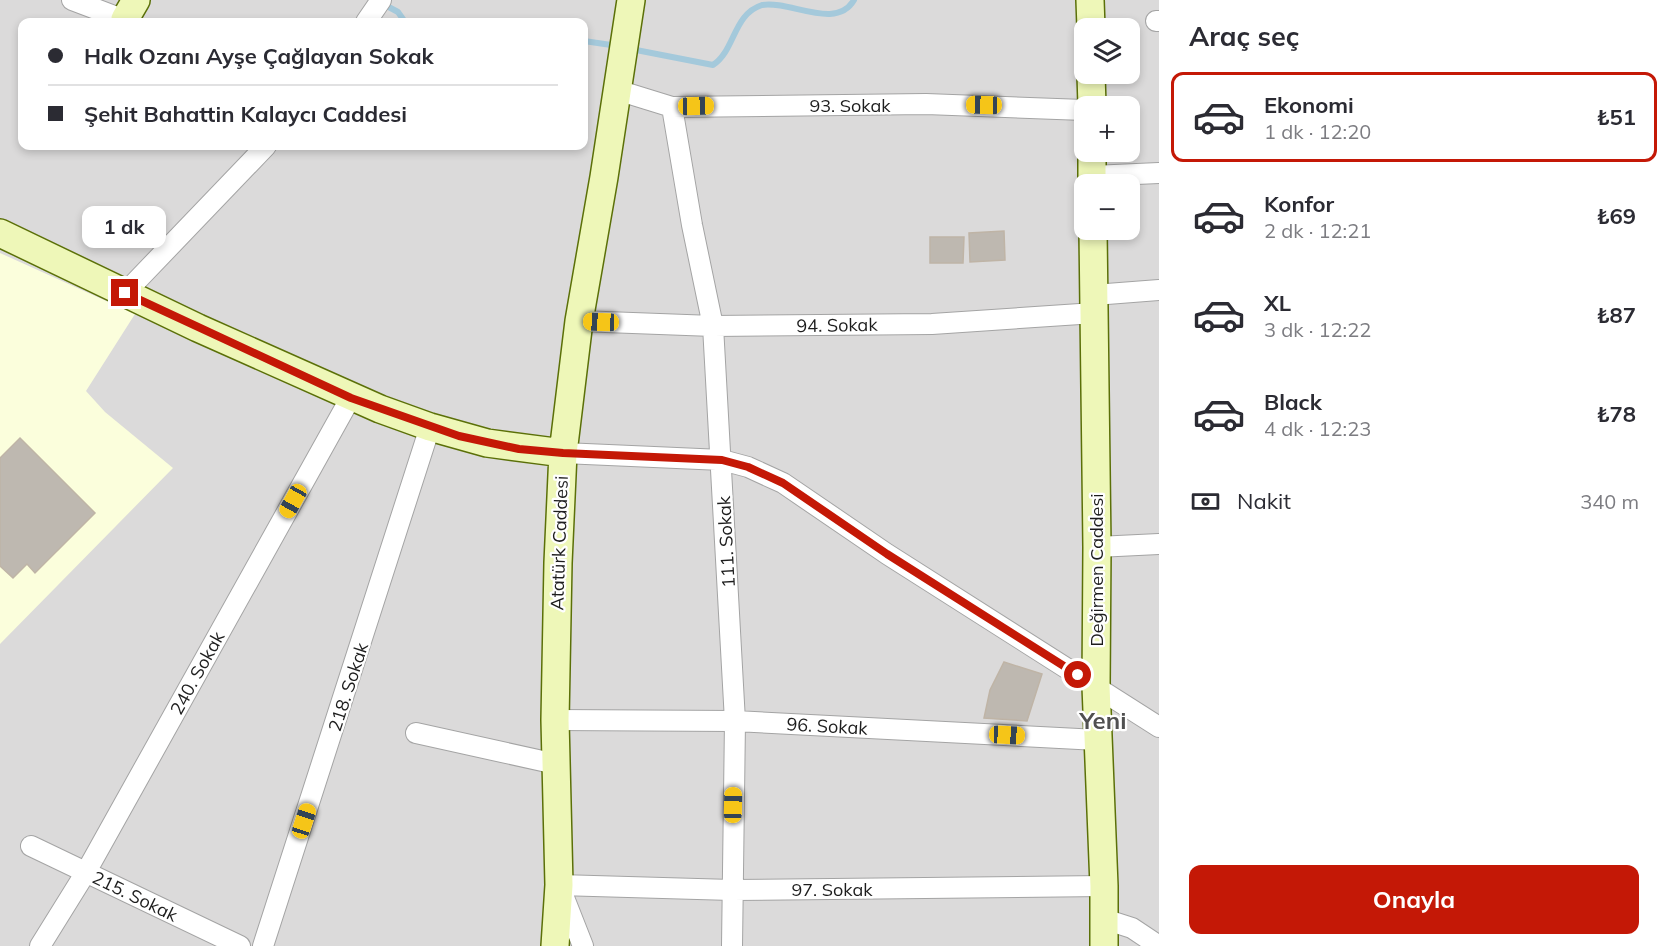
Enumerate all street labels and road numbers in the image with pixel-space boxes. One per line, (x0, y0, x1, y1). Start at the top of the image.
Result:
street label: 93. Sokak (809, 94, 891, 117)
street label: 94. Sokak (796, 313, 878, 337)
street label: Atatürk Caddesi (545, 475, 573, 611)
street label: Değirmen Caddesi (1085, 493, 1108, 647)
street label: 111. Sokak (712, 495, 740, 589)
street label: 240. Sokak (165, 627, 230, 719)
street label: 218. Sokak (323, 639, 373, 734)
street label: 96. Sokak (786, 712, 869, 740)
street label: 215. Sokak (89, 866, 182, 927)
street label: 97. Sokak (791, 878, 873, 901)

